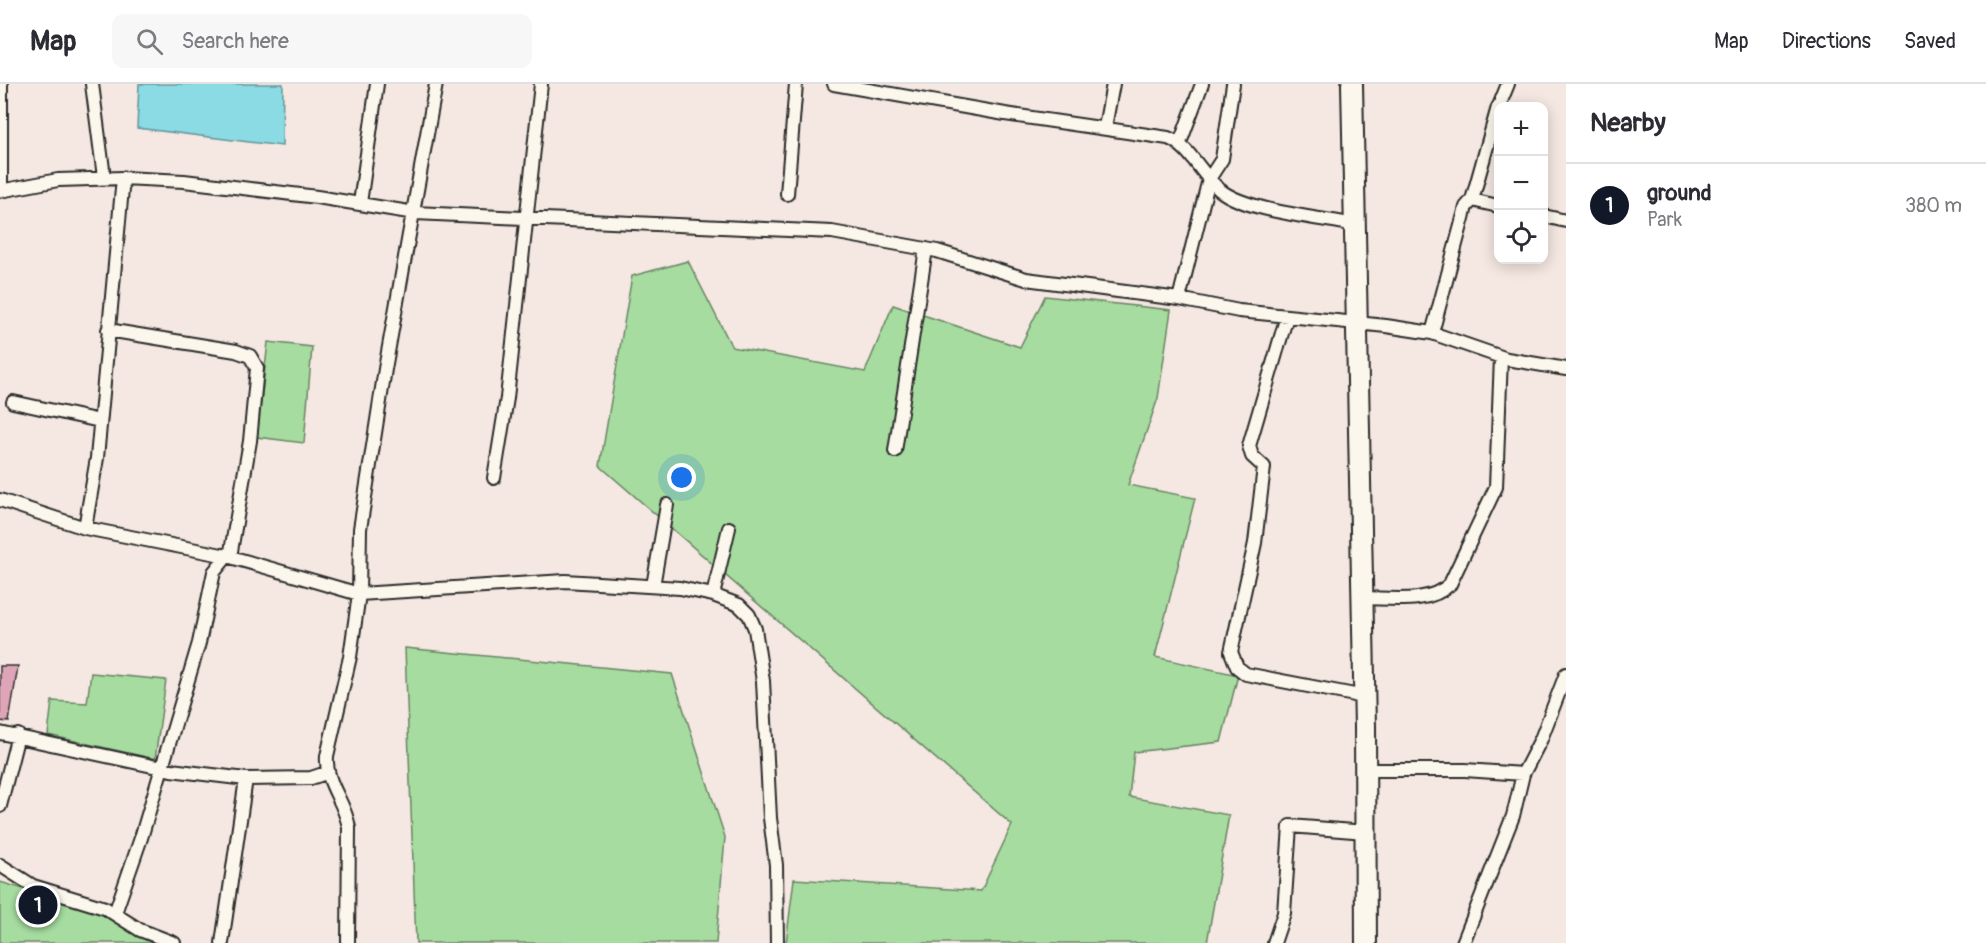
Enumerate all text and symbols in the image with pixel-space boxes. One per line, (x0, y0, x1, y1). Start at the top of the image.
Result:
search box (112, 14, 532, 68)
text: Map (30, 24, 76, 59)
icon: search (133, 25, 166, 58)
text: Search here (181, 27, 289, 55)
text: Map (1714, 28, 1749, 55)
text: Directions (1782, 28, 1871, 55)
text: Saved (1904, 28, 1956, 55)
map controls (1494, 102, 1548, 264)
button: + (1494, 102, 1548, 156)
text: Nearby (1590, 107, 1666, 139)
button: − (1494, 156, 1548, 210)
text: ground (1647, 179, 1712, 207)
text: 1 (1606, 193, 1613, 218)
text: 380 m (1905, 193, 1962, 218)
text: Park (1647, 207, 1682, 232)
button: locate (1494, 210, 1548, 264)
your location (667, 463, 696, 492)
pin: 1 (18, 882, 57, 928)

